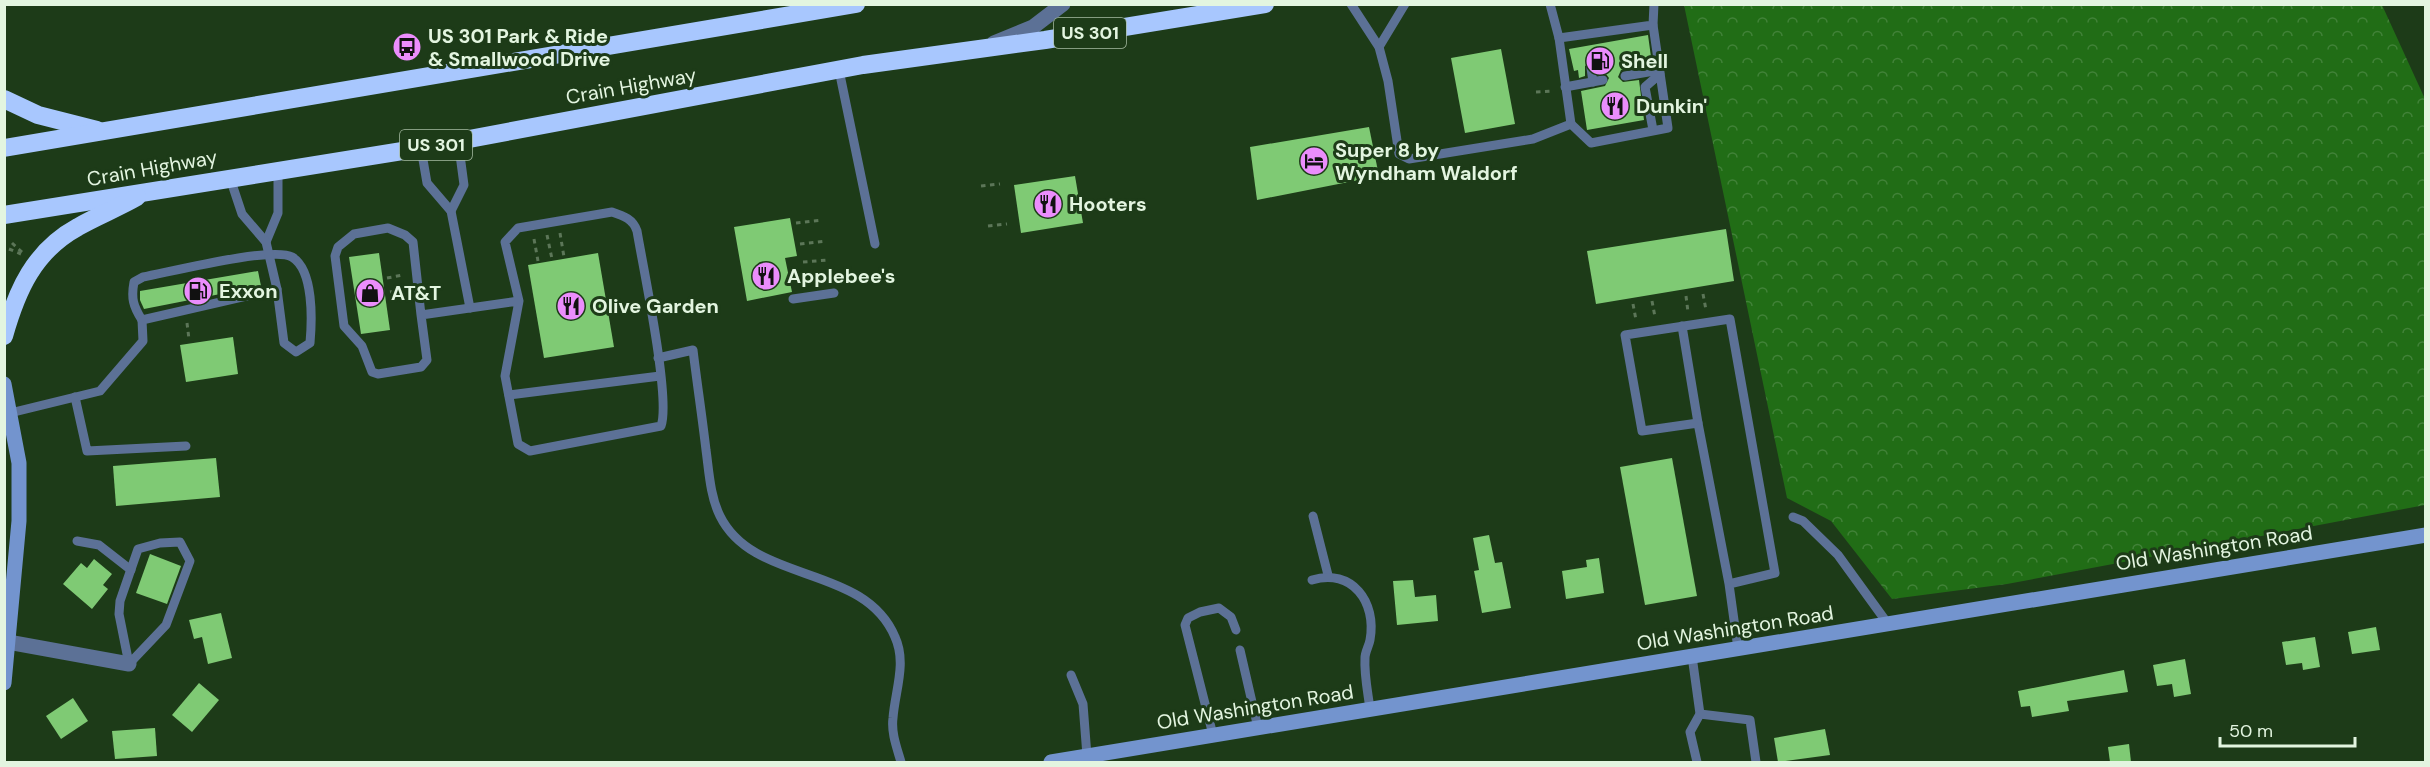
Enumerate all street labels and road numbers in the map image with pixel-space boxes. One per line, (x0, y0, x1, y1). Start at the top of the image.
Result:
road number: US 301 (1054, 18, 1126, 48)
street label: Crain Highway (564, 62, 698, 110)
road number: US 301 (400, 130, 472, 160)
street label: Crain Highway (85, 144, 219, 192)
street label: Old Washington Road (2114, 520, 2314, 576)
street label: Old Washington Road (1635, 600, 1835, 656)
street label: Old Washington Road (1155, 679, 1355, 735)

